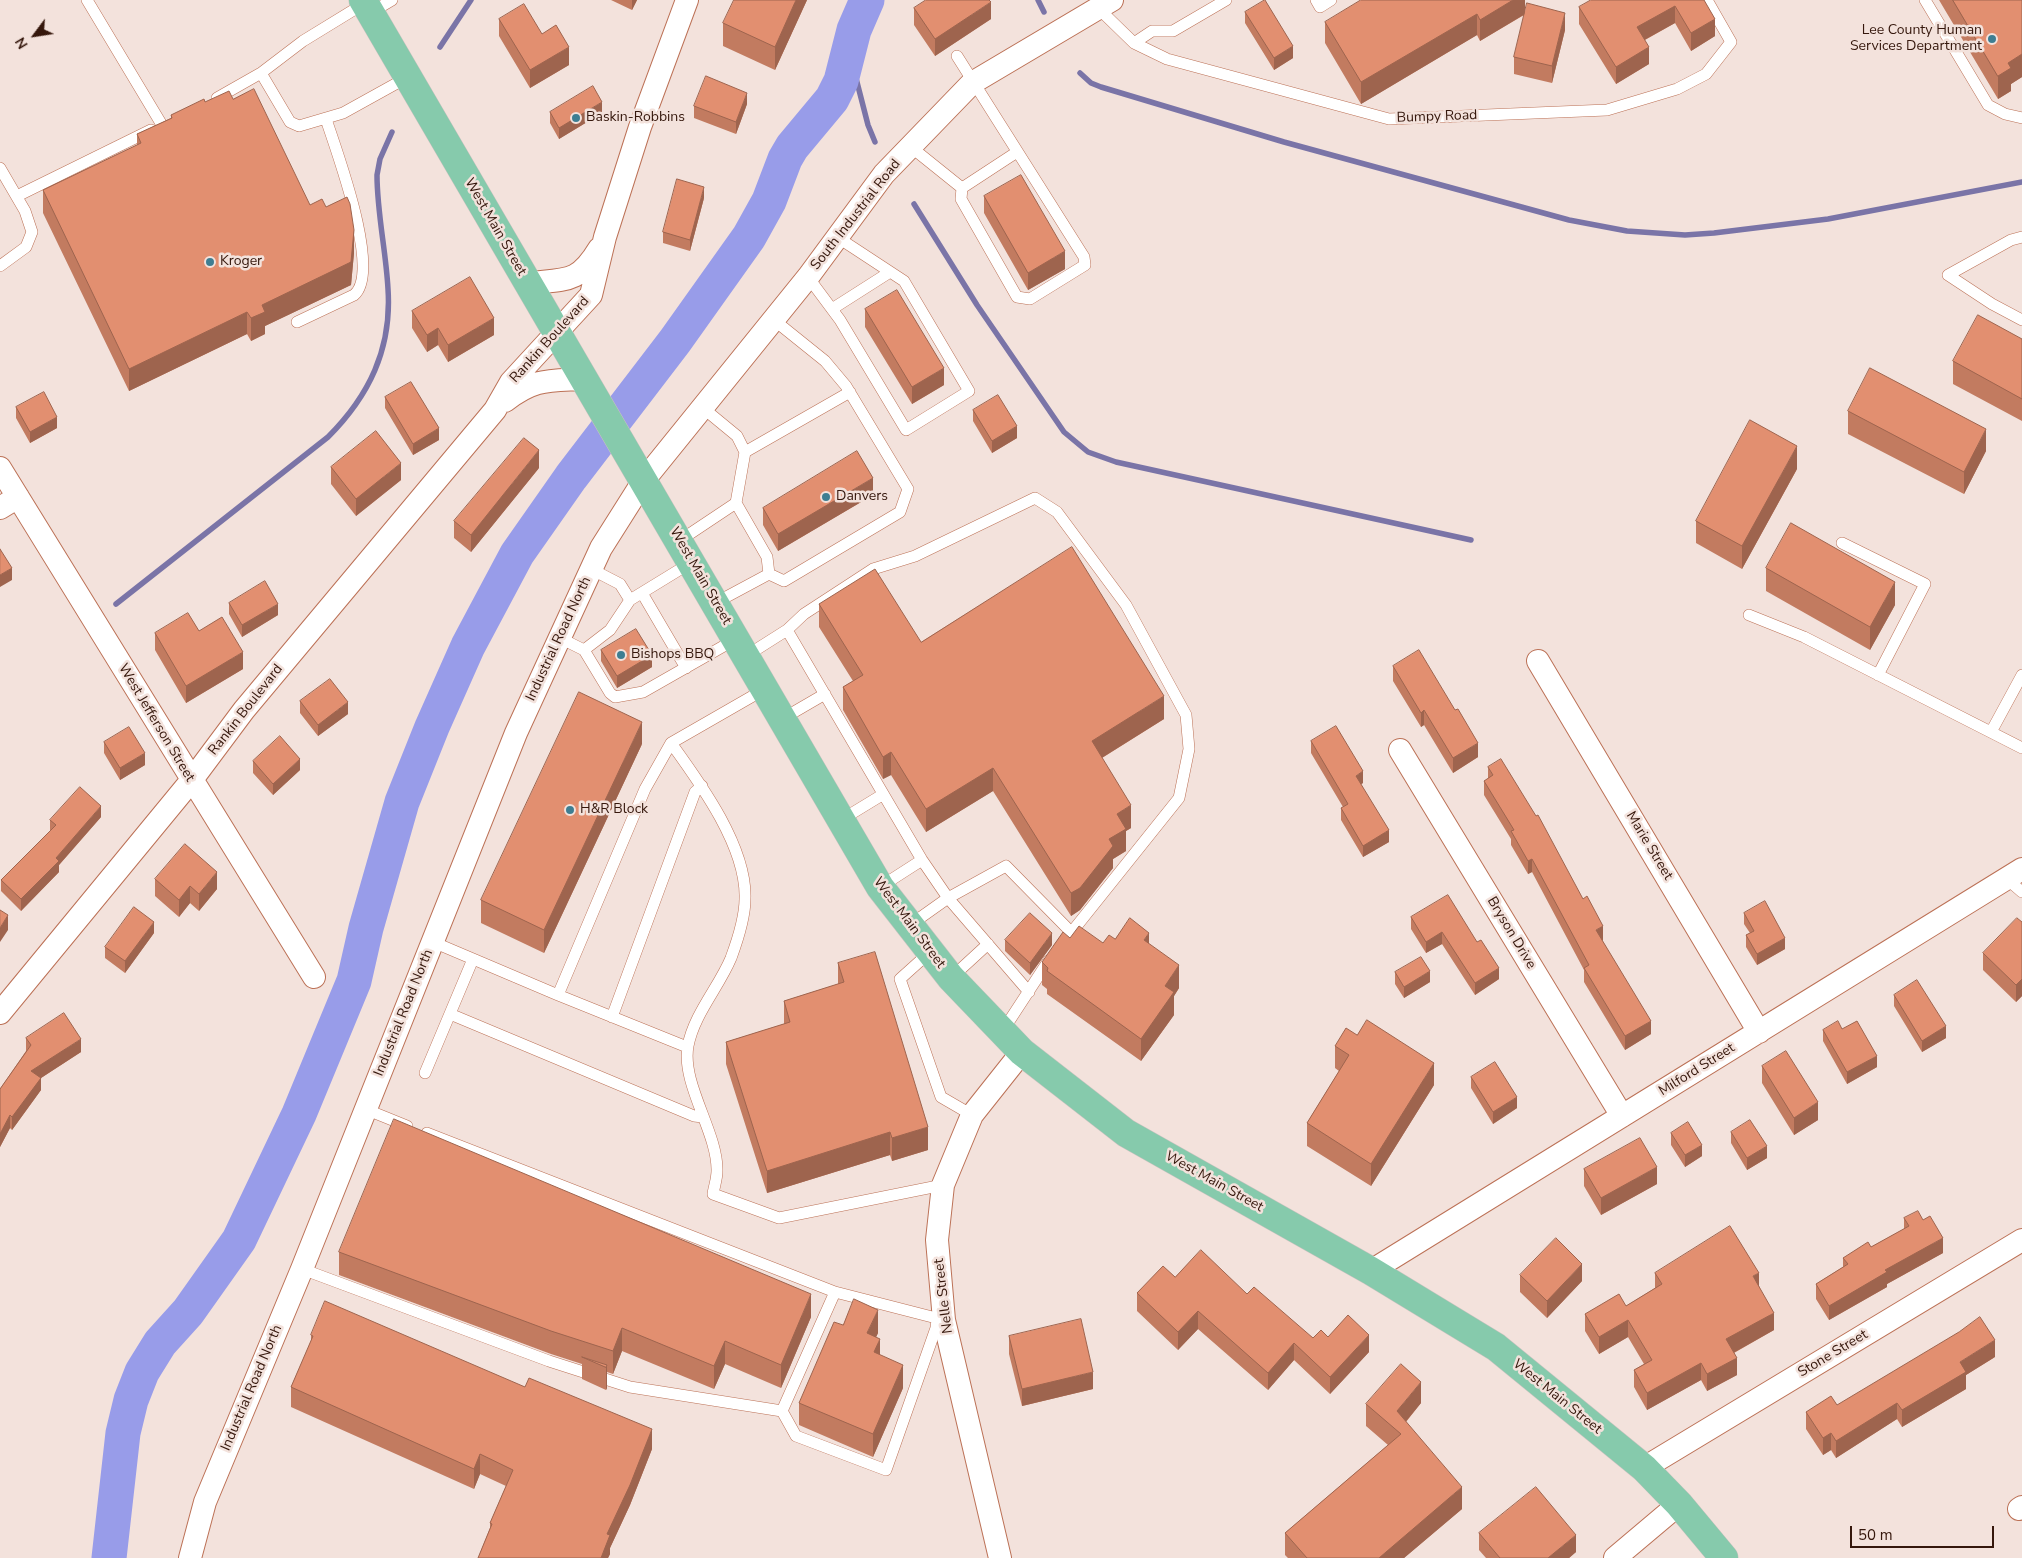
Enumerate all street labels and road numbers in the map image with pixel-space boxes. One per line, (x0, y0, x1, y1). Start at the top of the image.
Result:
street label: Bumpy Road (1396, 107, 1478, 127)
street label: South Industrial Road (808, 156, 904, 274)
street label: West Main Street (460, 175, 530, 279)
street label: Rankin Boulevard (507, 293, 593, 387)
street label: West Main Street (665, 524, 735, 628)
street label: Industrial Road North (523, 574, 595, 704)
street label: West Jefferson Street (114, 661, 198, 785)
street label: Rankin Boulevard (205, 661, 287, 759)
street label: Marie Street (1622, 809, 1676, 883)
street label: West Main Street (869, 874, 949, 972)
street label: Bryson Drive (1483, 894, 1539, 972)
street label: Industrial Road North (371, 947, 437, 1079)
street label: Milford Street (1656, 1040, 1738, 1100)
street label: West Main Street (1162, 1148, 1266, 1216)
street label: Nelle Street (931, 1258, 957, 1334)
street label: Industrial Road North (218, 1323, 286, 1453)
street label: Stone Street (1795, 1327, 1871, 1381)
street label: West Main Street (1509, 1356, 1605, 1438)

